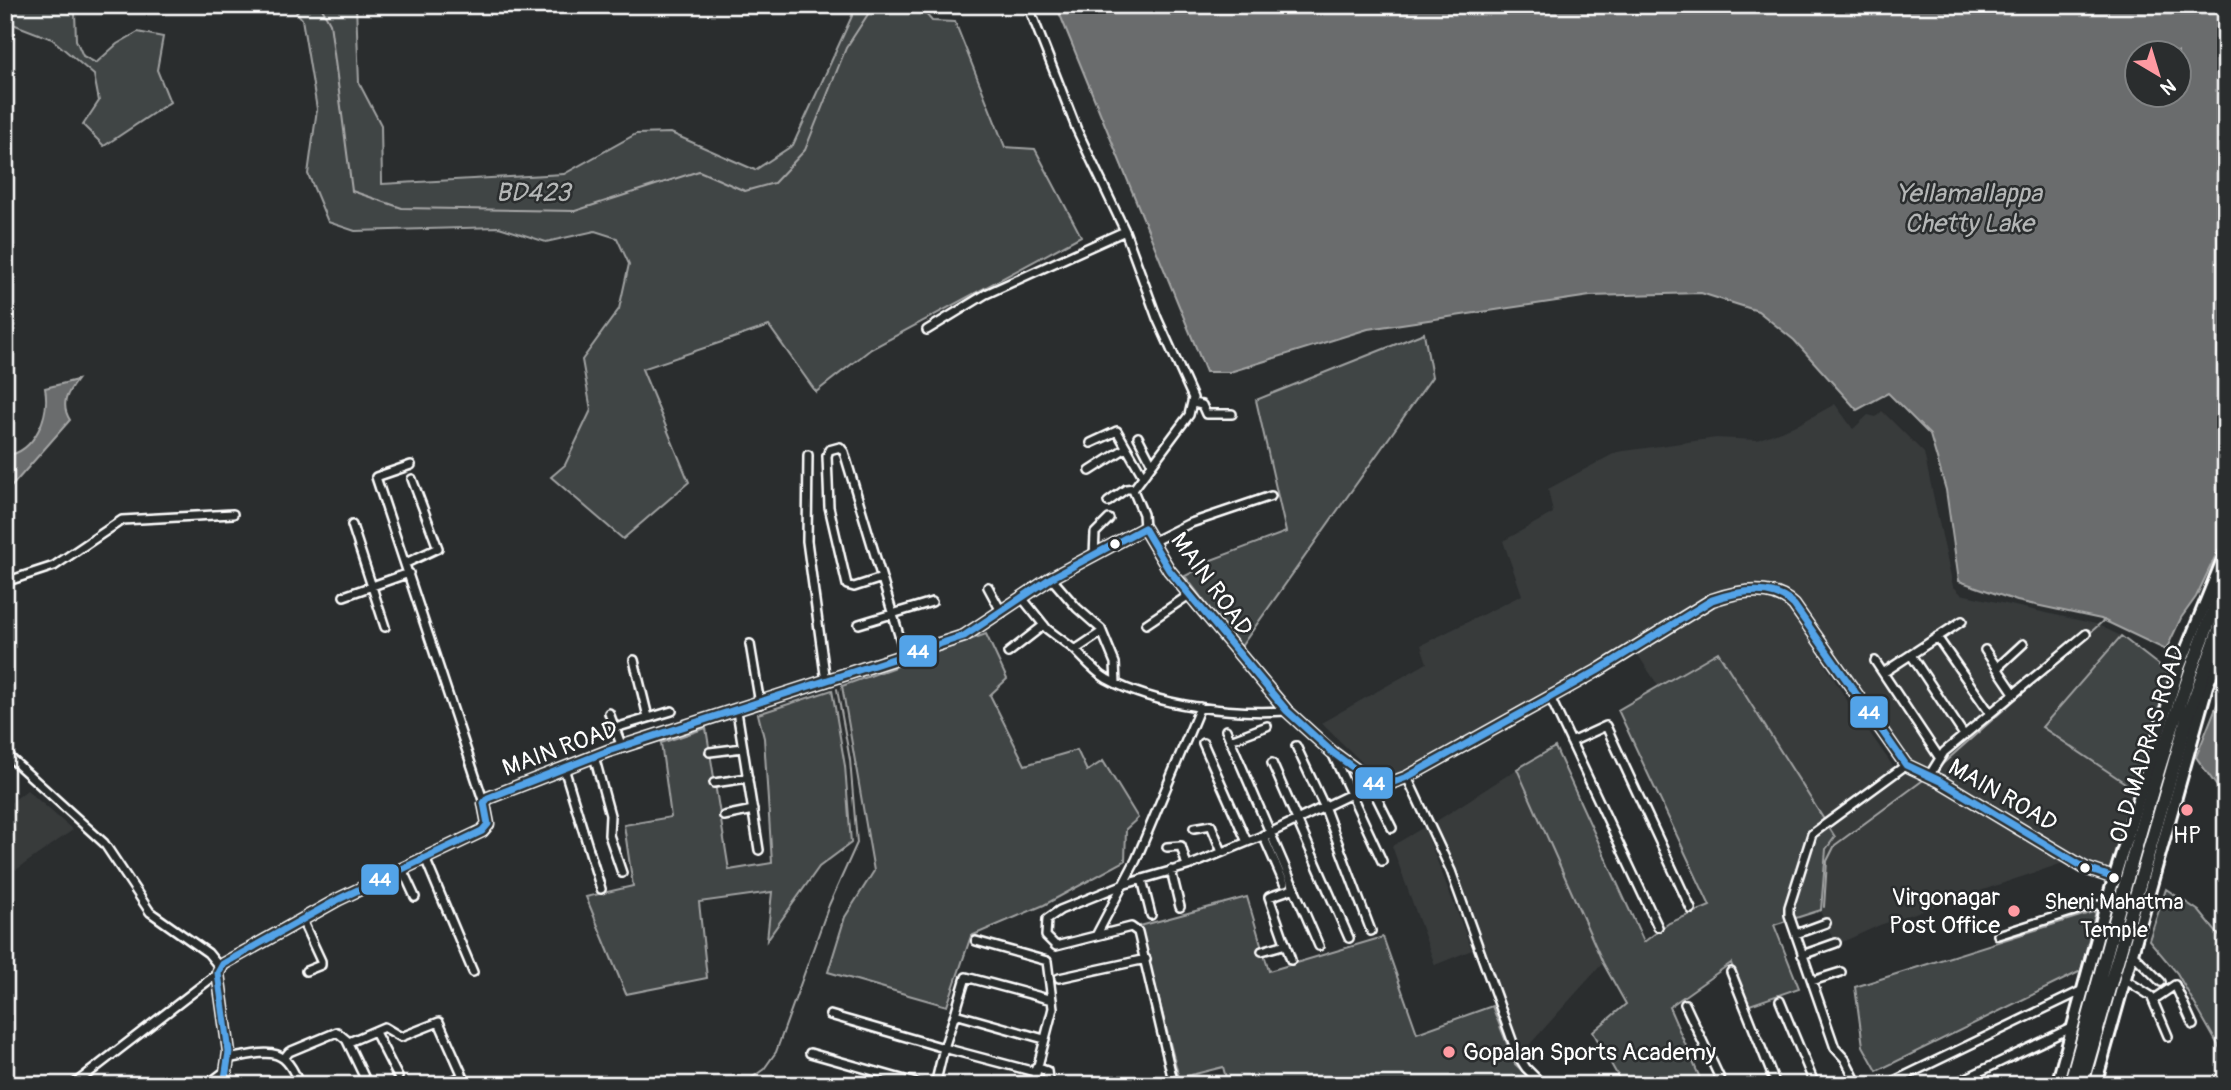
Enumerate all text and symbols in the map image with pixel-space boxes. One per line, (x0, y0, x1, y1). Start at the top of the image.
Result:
north arrow (2122, 38, 2192, 108)
text: N (2155, 73, 2180, 100)
water label: BD423 (496, 177, 573, 209)
water label: Yellamallappa Chetty Lake (1896, 178, 2044, 240)
street label: MAIN ROAD (1164, 527, 1259, 642)
unlabelled marker (1108, 537, 1122, 551)
line badge: 44 (898, 634, 938, 668)
text: 44 (907, 640, 929, 664)
street label: OLD MADRAS ROAD (2104, 642, 2191, 847)
line badge: 44 (1849, 695, 1889, 729)
text: 44 (1858, 701, 1880, 725)
street label: MAIN ROAD (498, 714, 622, 783)
street label: MAIN ROAD (1943, 753, 2062, 838)
line badge: 44 (1354, 766, 1394, 800)
text: 44 (1363, 772, 1385, 796)
marker: HP (2179, 802, 2195, 818)
place label: HP (2173, 821, 2201, 850)
unlabelled marker (2078, 861, 2092, 875)
line badge: 44 (360, 863, 400, 896)
text: 44 (369, 868, 391, 892)
marker: Sheni Mahatma Temple (2107, 871, 2121, 885)
place label: Virgonagar Post Office (1889, 883, 2000, 940)
place label: Sheni Mahatma Temple (2044, 888, 2184, 944)
marker: Virgonagar Post Office (2006, 903, 2022, 919)
place label: Gopalan Sports Academy (1463, 1038, 1716, 1067)
marker: Gopalan Sports Academy (1441, 1044, 1457, 1060)

